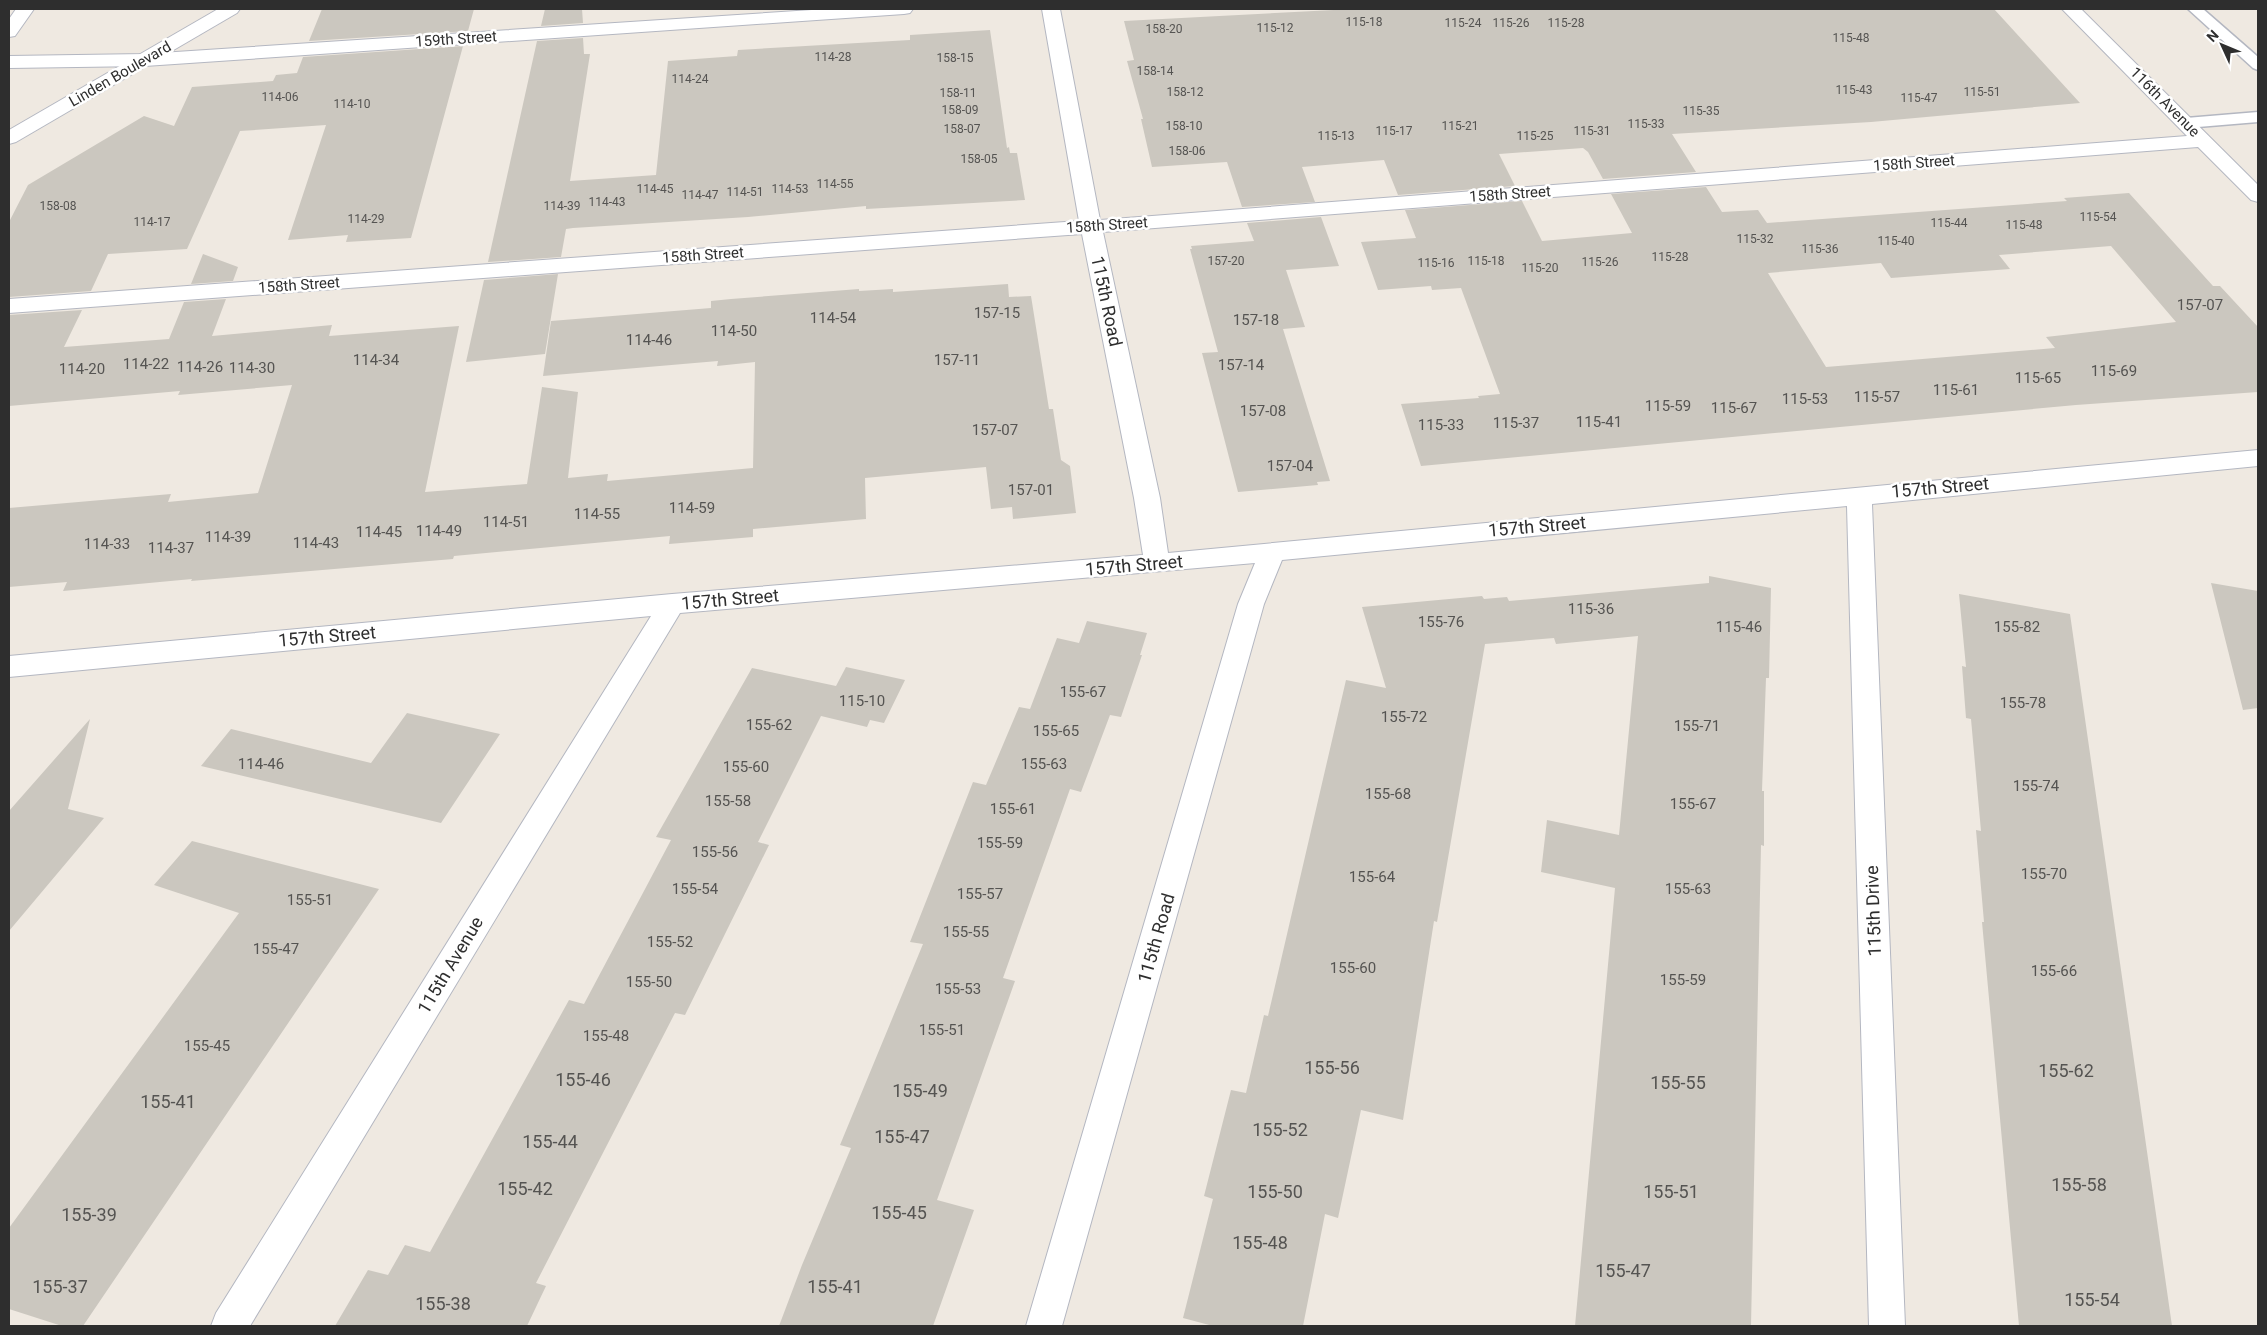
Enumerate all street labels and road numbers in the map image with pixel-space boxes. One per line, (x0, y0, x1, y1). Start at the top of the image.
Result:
street label: 159th Street (415, 27, 497, 51)
street label: Linden Boulevard (66, 37, 174, 111)
street label: 116th Avenue (2126, 63, 2204, 141)
street label: 158th Street (1873, 151, 1955, 175)
street label: 158th Street (1469, 182, 1551, 206)
street label: 158th Street (1066, 213, 1148, 237)
street label: 158th Street (662, 243, 744, 267)
street label: 115th Road (1087, 254, 1127, 348)
street label: 158th Street (258, 273, 340, 297)
street label: 157th Street (1890, 472, 1990, 502)
street label: 157th Street (1487, 511, 1587, 541)
street label: 157th Street (1084, 550, 1184, 580)
street label: 157th Street (680, 584, 780, 614)
street label: 157th Street (277, 621, 377, 651)
street label: 115th Drive (1861, 865, 1885, 957)
street label: 115th Road (1133, 891, 1179, 985)
street label: 115th Avenue (413, 913, 487, 1017)

